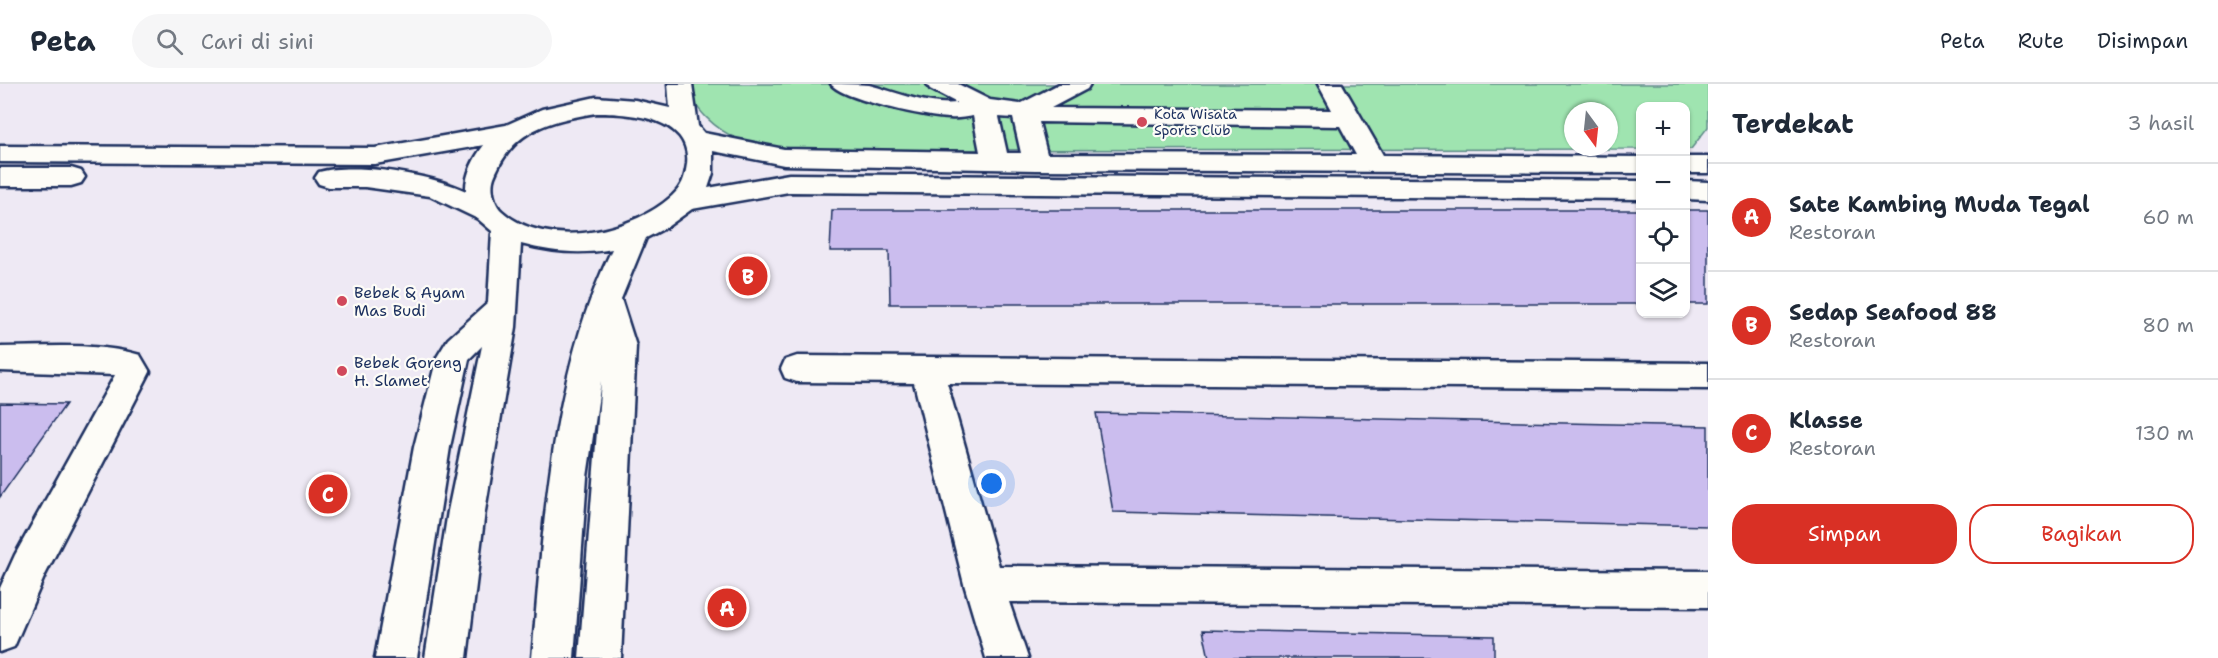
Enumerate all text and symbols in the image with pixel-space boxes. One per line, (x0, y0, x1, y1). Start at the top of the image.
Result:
search box (132, 14, 552, 68)
text: Peta (30, 22, 96, 60)
icon: search (153, 25, 186, 58)
text: Cari di sini (201, 27, 314, 56)
text: Peta (1940, 27, 1985, 55)
text: Rute (2018, 27, 2064, 55)
text: Disimpan (2097, 27, 2188, 55)
north arrow (1564, 102, 1618, 156)
map controls (1636, 102, 1690, 318)
button: + (1636, 102, 1690, 156)
place label: Kota Wisata Sports Club (1154, 105, 1237, 139)
text: Terdekat (1732, 106, 1854, 141)
text: 3 hasil (2128, 110, 2194, 136)
marker: Kota Wisata Sports Club (1135, 115, 1149, 129)
button: − (1636, 156, 1690, 210)
text: Sate Kambing Muda Tegal (1789, 190, 2090, 219)
text: A (1744, 204, 1759, 230)
text: 60 m (2142, 204, 2194, 230)
button: locate (1636, 210, 1690, 264)
text: Restoran (1789, 219, 1876, 245)
pin: B (728, 254, 768, 298)
button: layers (1636, 264, 1690, 318)
place label: Bebek & Ayam Mas Budi (354, 282, 465, 321)
marker: Bebek & Ayam Mas Budi (335, 294, 349, 308)
text: Sedap Seafood 88 (1789, 298, 1997, 327)
text: B (1745, 312, 1758, 338)
text: 80 m (2142, 312, 2194, 338)
text: Restoran (1789, 327, 1876, 353)
place label: Bebek Goreng H. Slamet (354, 352, 462, 391)
marker: Bebek Goreng H. Slamet (335, 364, 349, 378)
text: Klasse (1789, 406, 1863, 435)
text: C (1745, 420, 1758, 446)
text: 130 m (2135, 420, 2194, 446)
text: Restoran (1789, 435, 1876, 461)
your location (977, 469, 1006, 498)
pin: C (308, 472, 348, 516)
button: Simpan (1732, 504, 1957, 564)
button: Bagikan (1969, 504, 2194, 564)
pin: A (708, 586, 746, 630)

